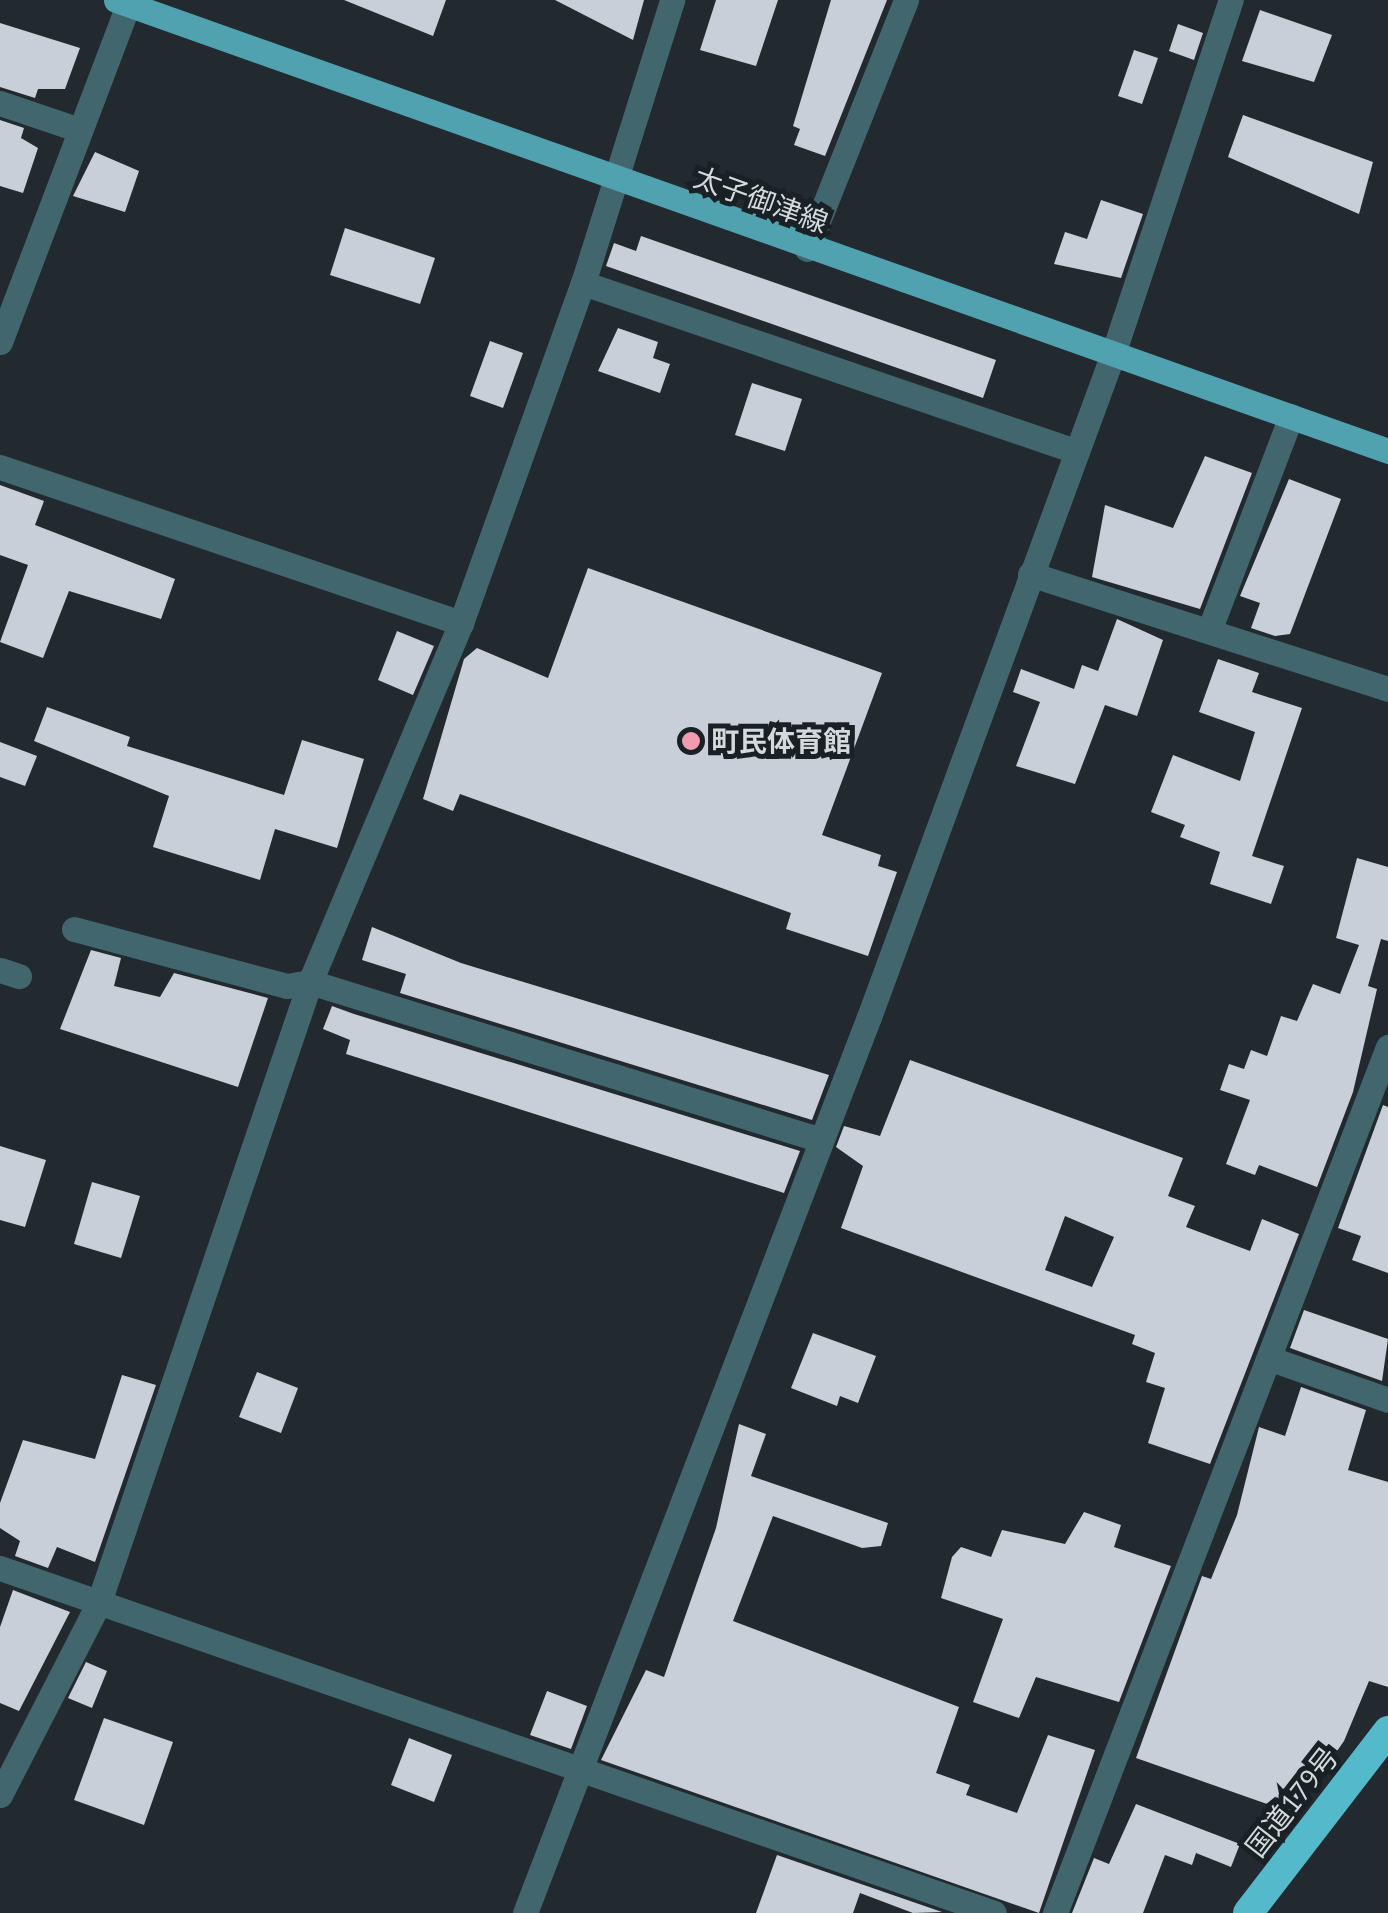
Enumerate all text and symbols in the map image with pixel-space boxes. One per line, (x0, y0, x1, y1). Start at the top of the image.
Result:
street label: 太子御津線 (689, 160, 833, 240)
place label: 町民体育館 (711, 724, 851, 758)
marker: 町民体育館 (680, 730, 702, 752)
street label: 国道179号 (1239, 1741, 1345, 1863)

